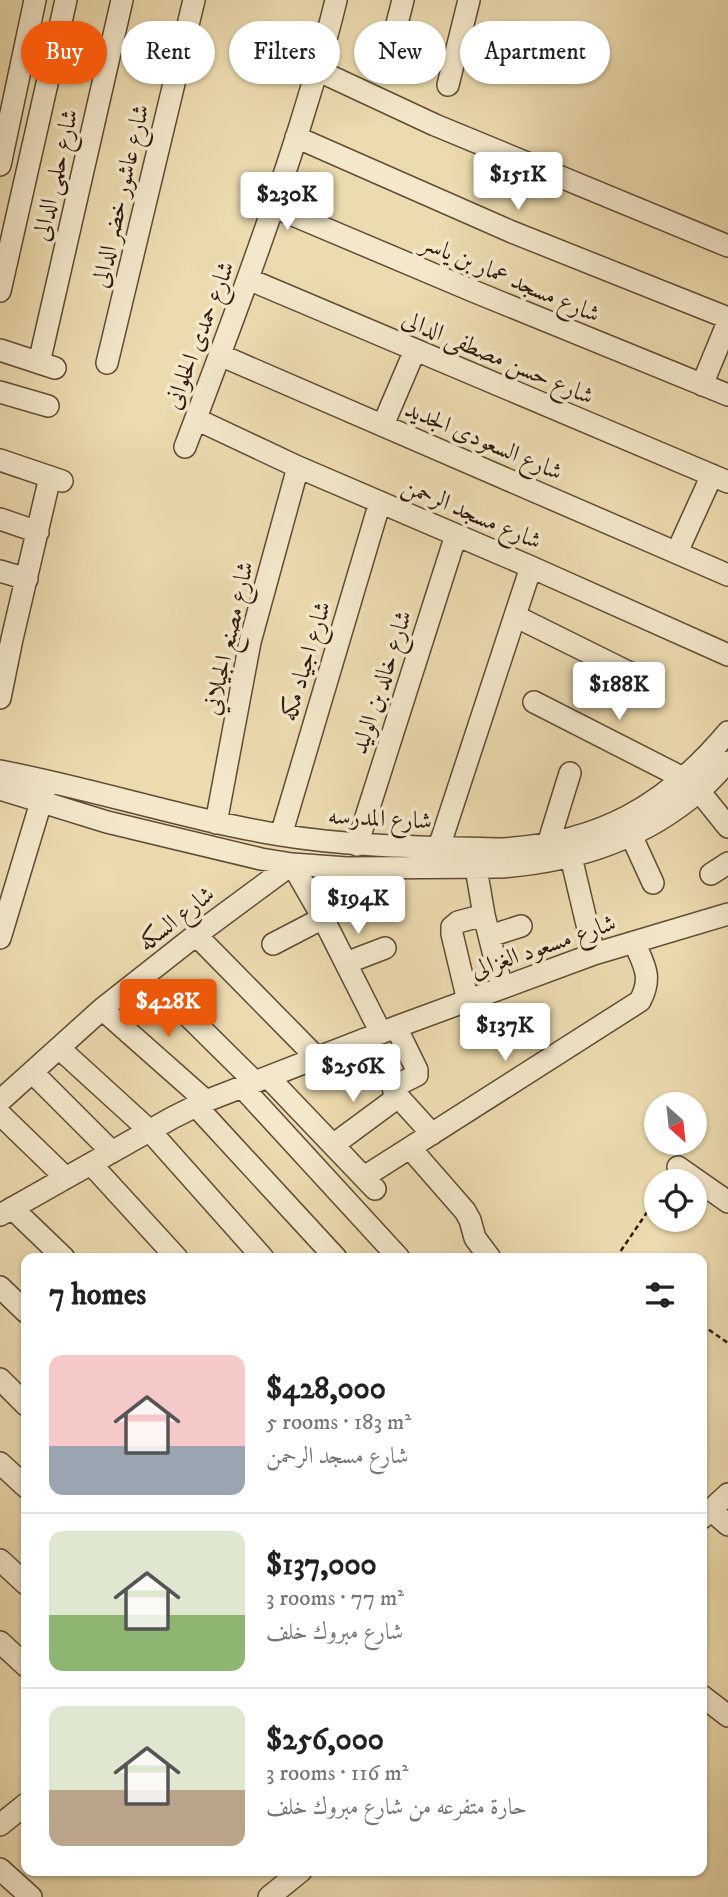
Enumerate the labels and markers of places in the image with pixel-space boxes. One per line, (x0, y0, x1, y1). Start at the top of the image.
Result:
pin: $151K (469, 152, 567, 212)
pin: $230K (238, 173, 336, 232)
pin: $188K (570, 662, 668, 722)
pin: $194K (309, 876, 407, 936)
pin: $428K (119, 979, 217, 1039)
pin: $137K (456, 1004, 554, 1063)
pin: $256K (304, 1044, 402, 1104)

